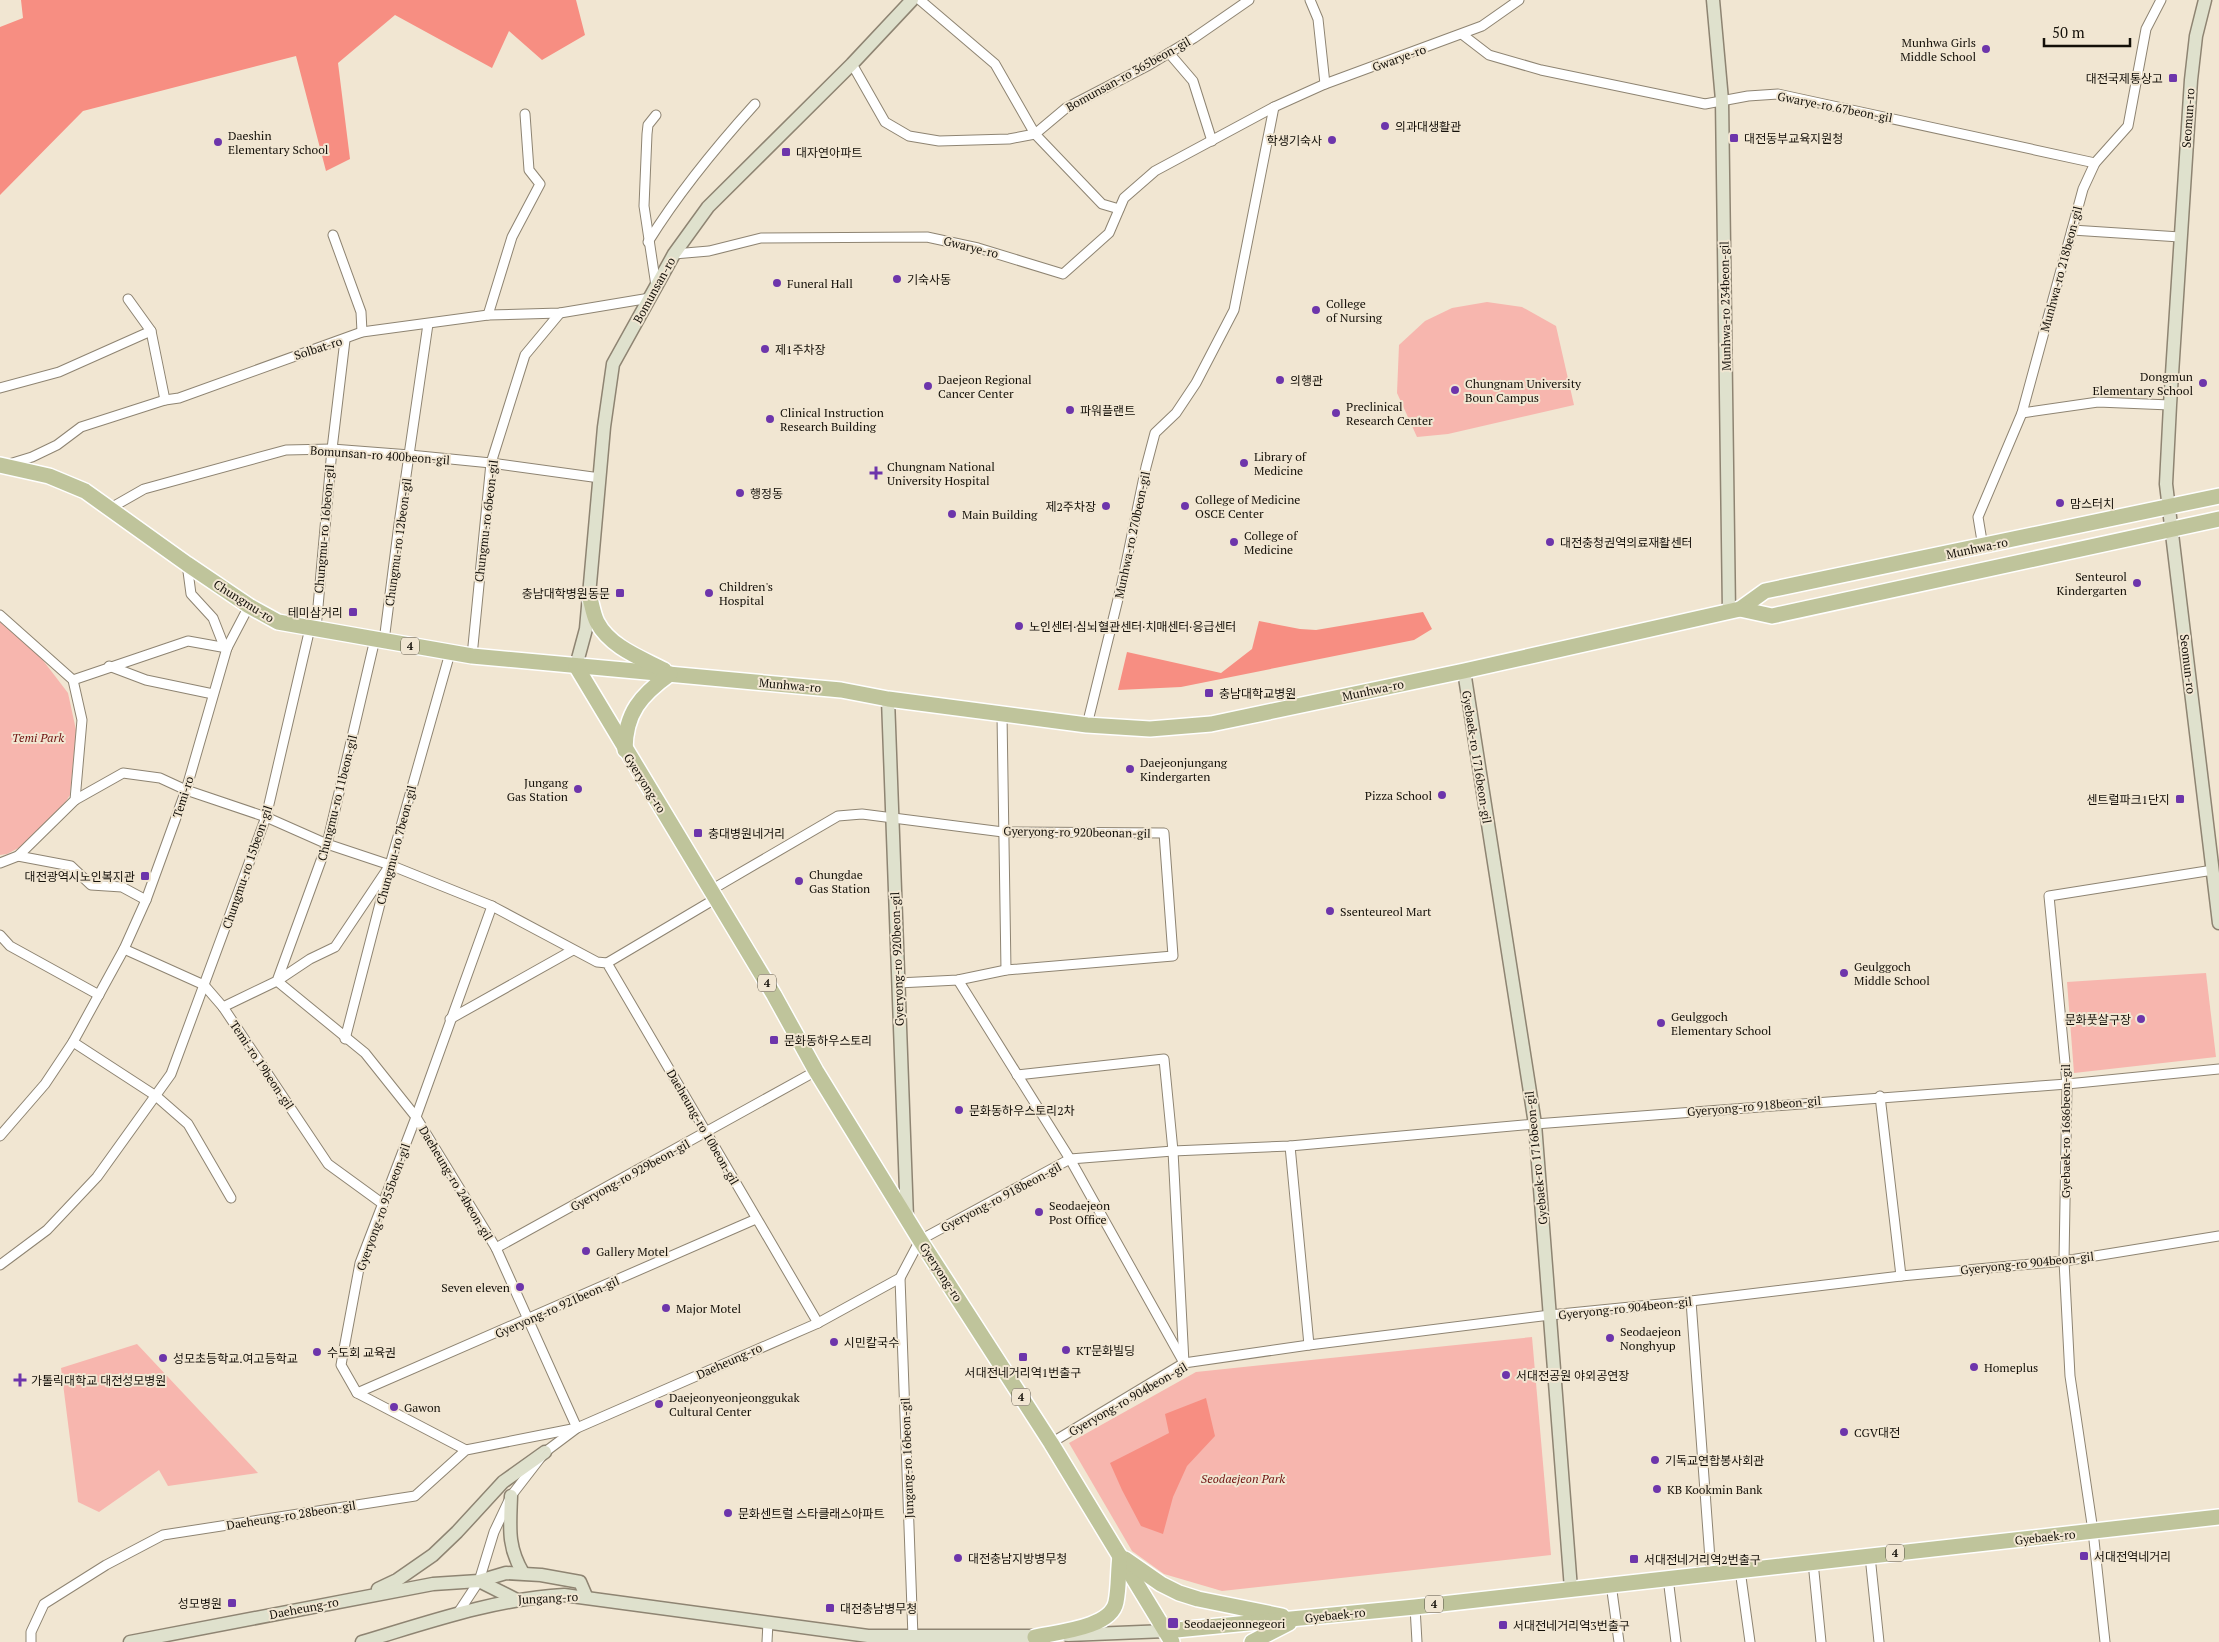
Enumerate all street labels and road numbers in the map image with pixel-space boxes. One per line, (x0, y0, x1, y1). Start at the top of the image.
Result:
street label: Bomunsan-ro 365beon-gil (1063, 33, 1193, 115)
street label: Gwarye-ro (1370, 41, 1428, 75)
street label: Seomun-ro (2178, 87, 2198, 148)
street label: Gwarye-ro 67beon-gil (1776, 88, 1894, 126)
street label: Munhwa-ro 218beon-gil (2037, 204, 2085, 334)
street label: Gwarye-ro (942, 233, 1000, 261)
street label: Munhwa-ro 234beon-gil (1716, 241, 1734, 371)
street label: Bomunsan-ro (630, 254, 678, 326)
street label: Solbat-ro (292, 333, 344, 363)
street label: Bomunsan-ro 400beon-gil (310, 443, 451, 467)
street label: Chungmu-ro 6beon-gil (471, 459, 501, 583)
street label: Chungmu-ro 16beon-gil (311, 464, 337, 594)
street label: Munhwa-ro 270beon-gil (1111, 470, 1153, 600)
street label: Chungmu-ro 12beon-gil (382, 477, 414, 607)
street label: Munhwa-ro (1945, 534, 2010, 562)
street label: Chungmu-ro (211, 576, 277, 626)
street label: Seomun-ro (2177, 633, 2199, 695)
road number: 4 (401, 637, 419, 654)
street label: Munhwa-ro (758, 675, 822, 695)
street label: Munhwa-ro (1341, 676, 1406, 704)
street label: Gyebaek-ro 1716beon-gil (1459, 689, 1495, 825)
street label: Chungmu-ro 11beon-gil (314, 733, 360, 863)
street label: Gyeryong-ro (621, 751, 669, 816)
street label: Temi-ro (169, 774, 197, 820)
street label: Chungmu-ro 7beon-gil (373, 783, 419, 906)
street label: Chungmu-ro 15beon-gil (219, 803, 275, 931)
street label: Gyeryong-ro 920beonan-gil (1003, 823, 1151, 841)
street label: Gyeryong-ro 920beon-gil (887, 891, 907, 1026)
road number: 4 (758, 974, 776, 991)
street label: Temi-ro 19beon-gil (227, 1018, 297, 1112)
street label: Gyebaek-ro 1686beon-gil (2058, 1063, 2073, 1198)
street label: Daeheung-ro 10beon-gil (664, 1067, 742, 1188)
street label: Gyebaek-ro 1716beon-gil (1521, 1090, 1550, 1226)
street label: Gyeryong-ro 918beon-gil (1686, 1093, 1822, 1119)
street label: Daeheung-ro 24beon-gil (416, 1123, 496, 1243)
street label: Gyeryong-ro 929beon-gil (568, 1136, 693, 1214)
street label: Gyeryong-ro 955beon-gil (353, 1141, 413, 1273)
street label: Gyeryong-ro 918beon-gil (938, 1159, 1064, 1235)
street label: Gyeryong-ro (916, 1240, 966, 1305)
street label: Gyeryong-ro 904beon-gil (1959, 1248, 2095, 1277)
street label: Gyeryong-ro 921beon-gil (493, 1273, 622, 1341)
street label: Gyeryong-ro 904beon-gil (1557, 1293, 1693, 1322)
street label: Daeheung-ro (694, 1340, 765, 1382)
street label: Gyeryong-ro 904beon-gil (1066, 1359, 1190, 1439)
road number: 4 (1012, 1388, 1030, 1405)
street label: Jungang-ro 16beon-gil (897, 1397, 917, 1519)
street label: Daeheung-ro 28beon-gil (225, 1497, 357, 1533)
street label: Gyebaek-ro (2014, 1526, 2076, 1548)
road number: 4 (1886, 1545, 1904, 1562)
street label: Jungang-ro (518, 1589, 579, 1607)
street label: Daeheung-ro (268, 1594, 340, 1622)
road number: 4 (1425, 1596, 1443, 1612)
street label: Gyebaek-ro (1304, 1604, 1366, 1626)

